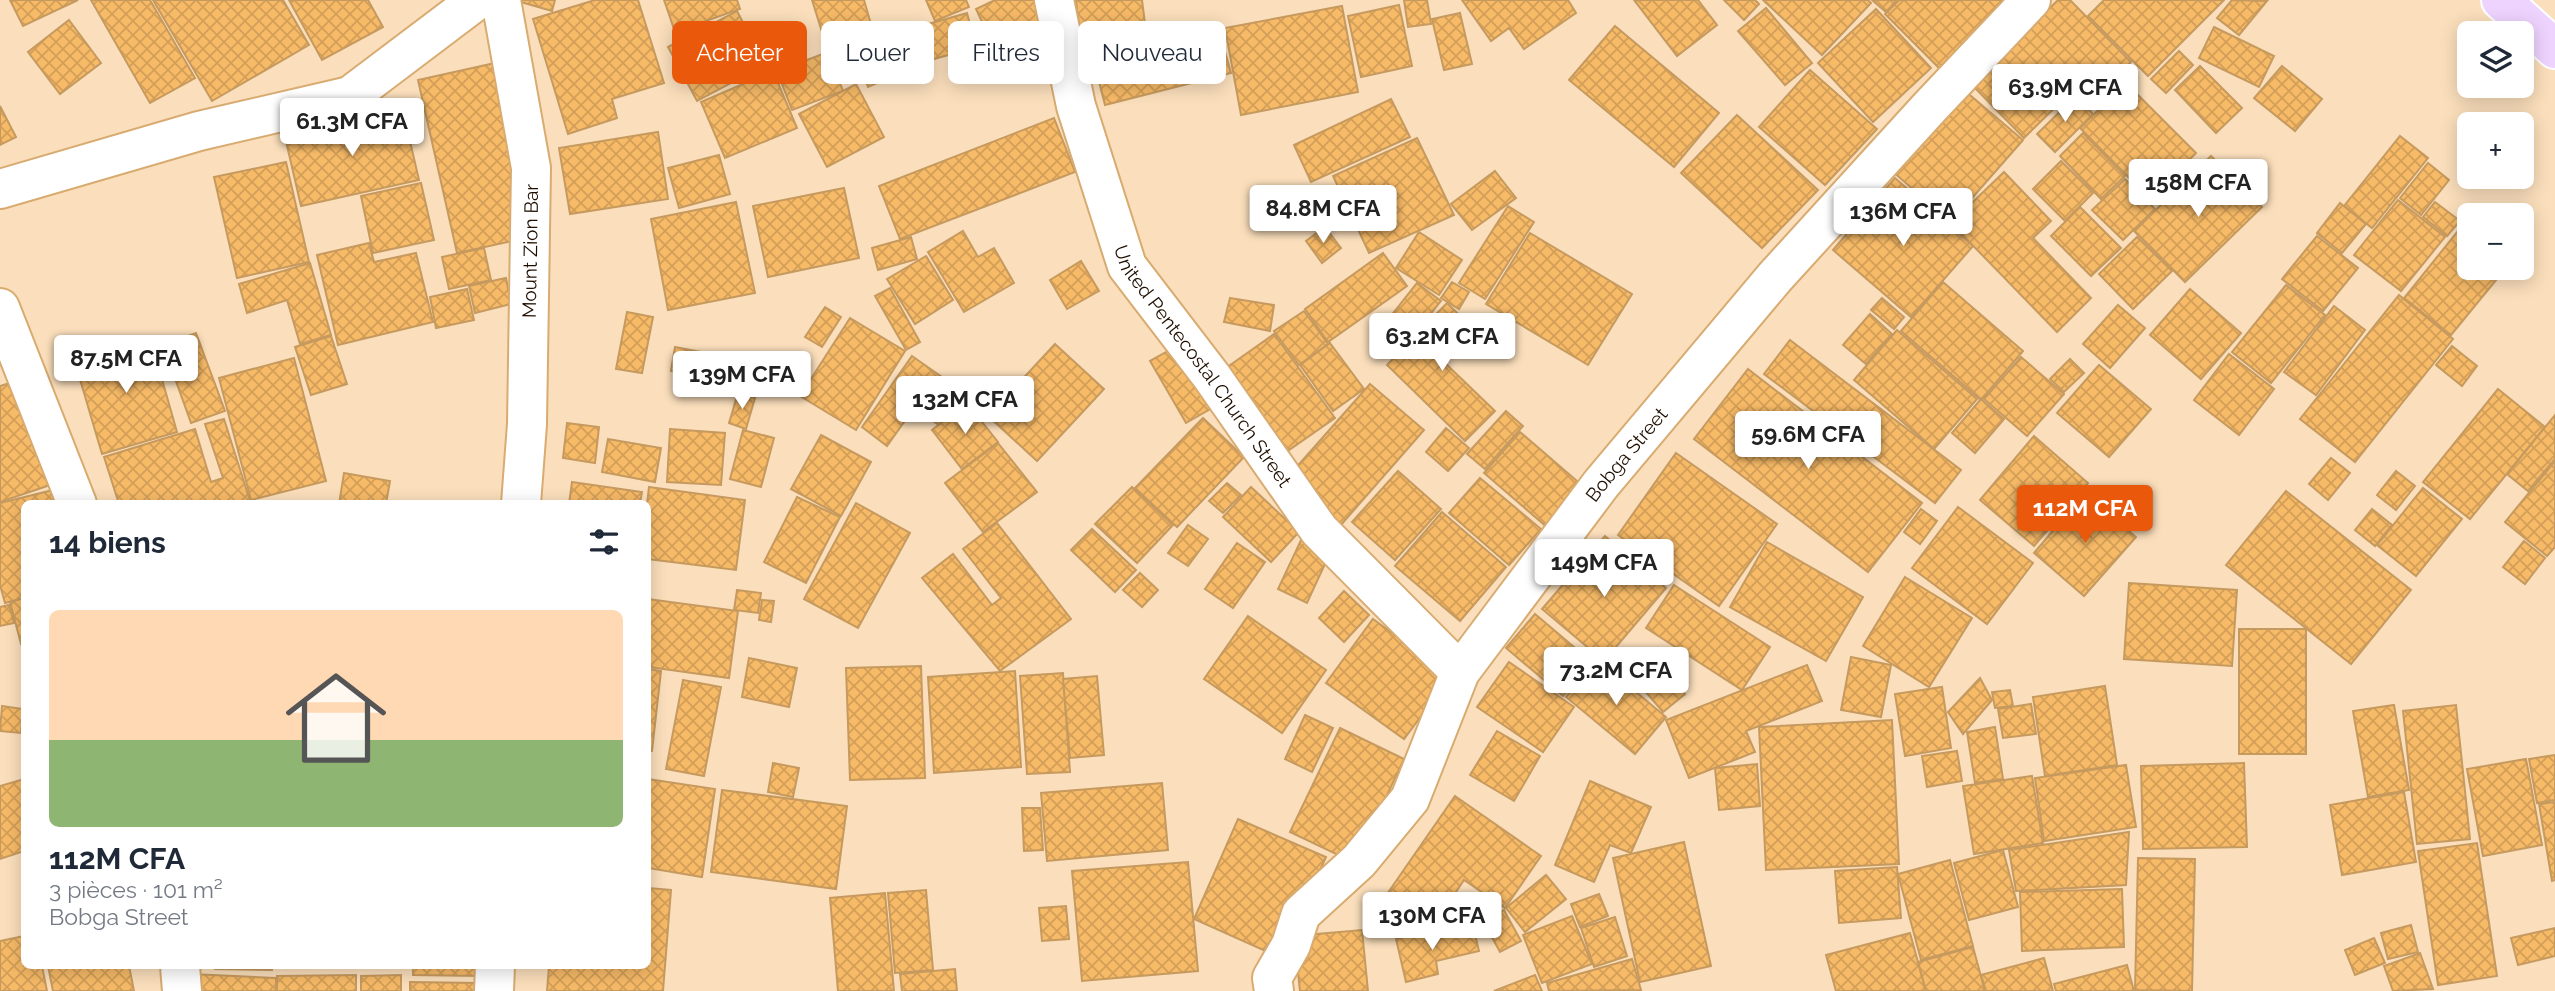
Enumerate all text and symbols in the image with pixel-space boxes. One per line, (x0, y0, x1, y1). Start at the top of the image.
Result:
chip: Acheter (672, 21, 807, 84)
chip: Louer (821, 21, 934, 84)
chip: Filtres (948, 21, 1064, 84)
chip: Nouveau (1078, 21, 1226, 84)
map controls (2457, 21, 2534, 280)
button: layers (2457, 21, 2534, 98)
pin: 63.9M CFA (1985, 64, 2145, 124)
text: 63.9M CFA (2008, 73, 2122, 100)
pin: 61.3M CFA (272, 99, 432, 158)
text: 61.3M CFA (296, 107, 408, 134)
button: + (2457, 112, 2534, 189)
pin: 158M CFA (2126, 160, 2270, 219)
text: 158M CFA (2145, 168, 2251, 195)
street label: Mount Zion Bar (518, 183, 542, 318)
pin: 84.8M CFA (1243, 186, 1403, 245)
pin: 136M CFA (1831, 188, 1975, 248)
text: 84.8M CFA (1266, 194, 1380, 221)
text: 136M CFA (1850, 197, 1956, 224)
button: − (2457, 203, 2534, 280)
street label: United Pentecostal Church Street (1110, 242, 1297, 491)
pin: 63.2M CFA (1362, 314, 1522, 373)
text: 63.2M CFA (1385, 322, 1499, 349)
pin: 87.5M CFA (46, 336, 206, 395)
text: 87.5M CFA (70, 344, 182, 371)
pin: 139M CFA (670, 352, 814, 411)
text: 139M CFA (689, 360, 795, 387)
pin: 132M CFA (893, 376, 1037, 436)
text: 132M CFA (912, 385, 1018, 412)
street label: Bobga Street (1581, 403, 1672, 506)
pin: 59.6M CFA (1728, 412, 1888, 471)
text: 59.6M CFA (1751, 420, 1865, 447)
pin: 112M CFA (2013, 486, 2157, 545)
text: 112M CFA (2033, 494, 2137, 521)
icon: filters (585, 523, 623, 561)
text: 14 biens (49, 525, 166, 560)
pin: 149M CFA (1532, 540, 1676, 599)
text: 149M CFA (1551, 548, 1657, 575)
pin: 73.2M CFA (1536, 648, 1696, 707)
icon: home (273, 655, 399, 781)
text: 73.2M CFA (1560, 656, 1672, 683)
text: 112M CFA (49, 841, 185, 876)
text: 3 pièces · 101 m² (49, 876, 223, 903)
pin: 130M CFA (1360, 892, 1504, 952)
text: 130M CFA (1379, 901, 1486, 928)
text: Bobga Street (49, 903, 189, 930)

